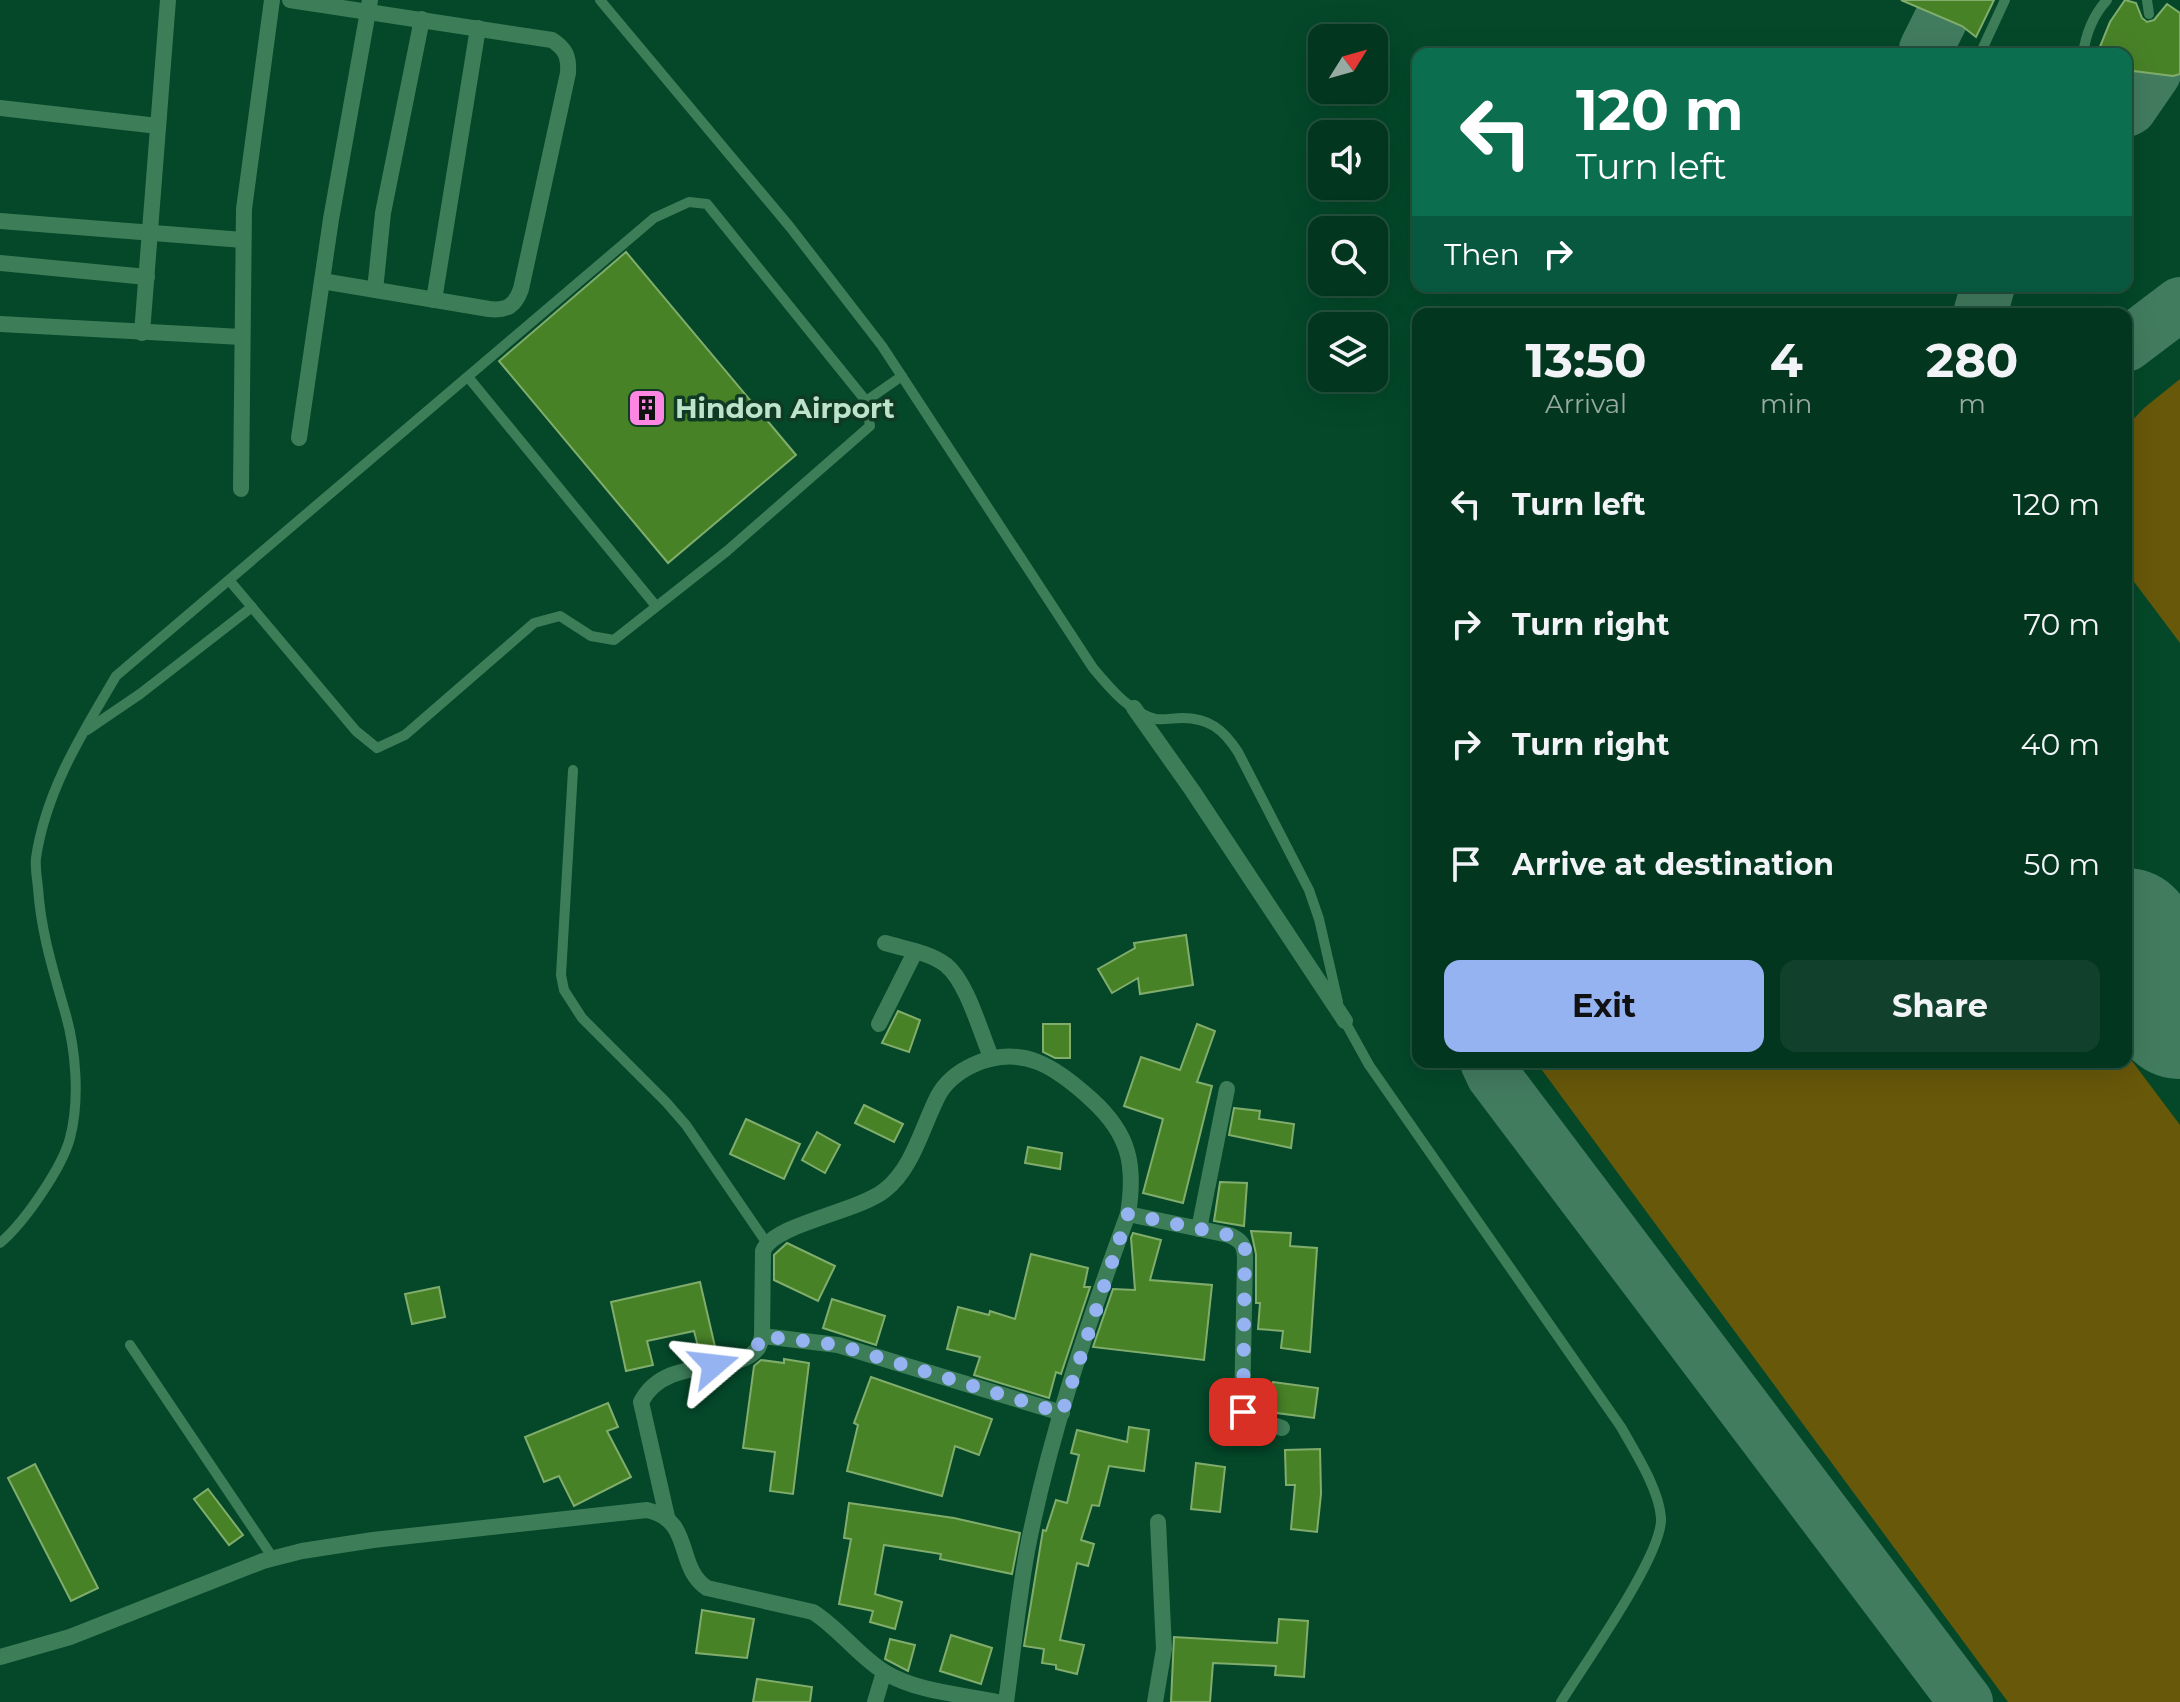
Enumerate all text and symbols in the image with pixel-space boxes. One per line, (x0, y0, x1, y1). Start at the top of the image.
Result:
north arrow (1308, 24, 1388, 104)
map controls (1308, 24, 1388, 392)
text: 120 m (1576, 76, 1744, 144)
icon: left (1444, 80, 1548, 184)
button: sound (1308, 120, 1388, 200)
text: Turn left (1576, 144, 1727, 188)
button: search (1308, 216, 1388, 296)
icon: right (1536, 232, 1580, 276)
text: Then (1444, 236, 1520, 273)
button: layers (1308, 312, 1388, 392)
text: 13:50 (1526, 331, 1647, 389)
text: 4 (1770, 331, 1803, 389)
text: 280 (1926, 331, 2018, 389)
building icon: Hindon Airport (626, 387, 668, 429)
text: Arrival (1545, 388, 1627, 420)
text: min (1760, 388, 1812, 420)
text: m (1958, 388, 1986, 420)
place label: Hindon Airport (675, 391, 895, 425)
icon: left (1444, 482, 1488, 526)
text: Turn left (1512, 486, 1645, 523)
text: 120 m (2013, 486, 2100, 523)
icon: right (1444, 602, 1488, 646)
text: Turn right (1512, 606, 1669, 643)
text: 70 m (2023, 606, 2100, 643)
icon: right (1444, 722, 1488, 766)
text: Turn right (1512, 726, 1669, 763)
text: 40 m (2021, 726, 2100, 763)
icon: arrive (1444, 842, 1488, 886)
text: Arrive at destination (1512, 846, 1834, 883)
text: 50 m (2023, 846, 2100, 883)
button: Exit (1444, 960, 1764, 1052)
button: Share (1780, 960, 2100, 1052)
position arrow (672, 1323, 756, 1407)
pin (1209, 1378, 1277, 1446)
icon: arrive (1221, 1390, 1265, 1434)

